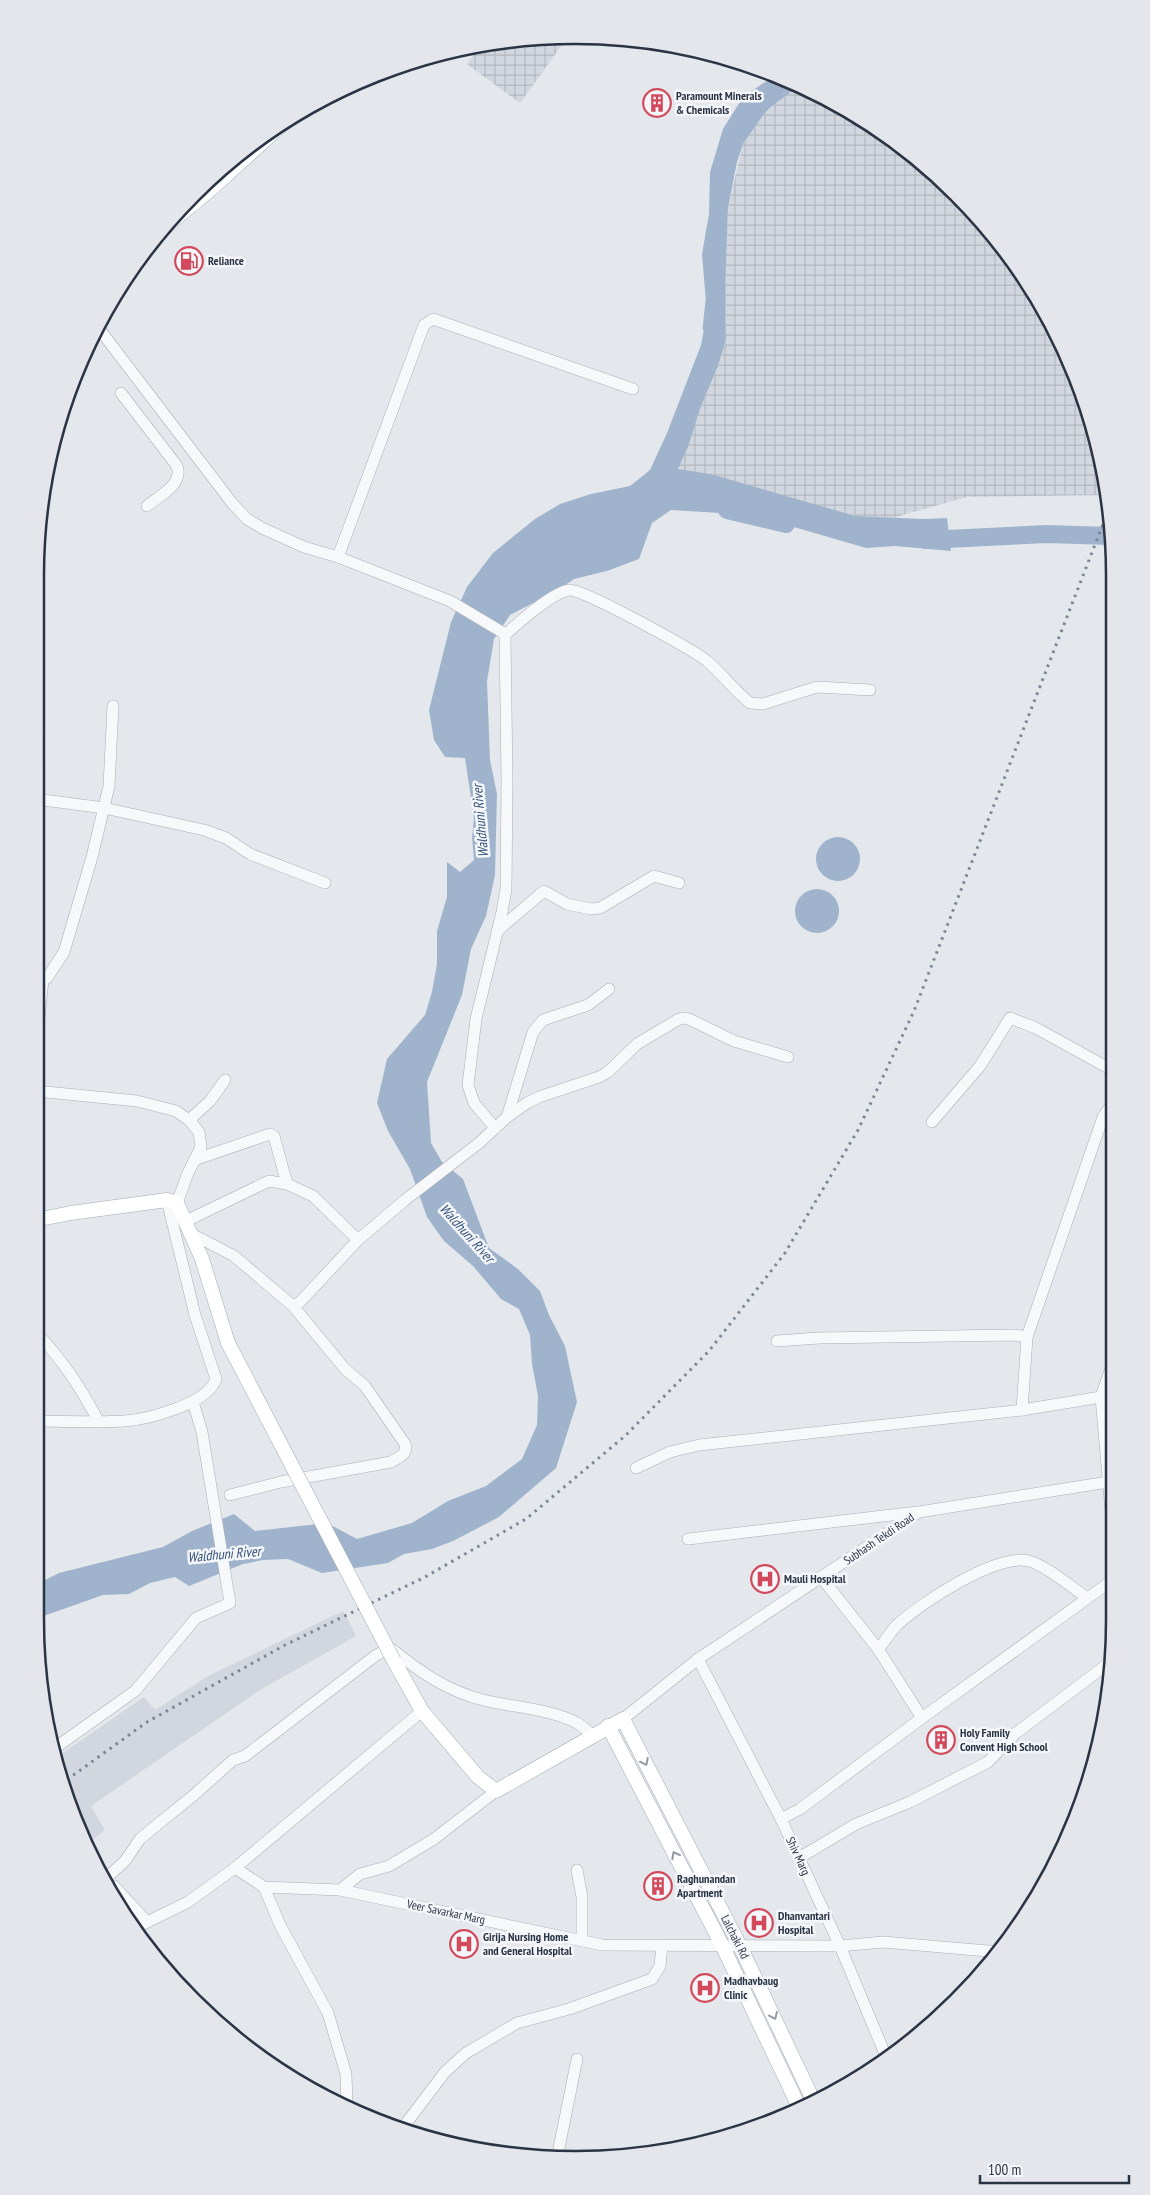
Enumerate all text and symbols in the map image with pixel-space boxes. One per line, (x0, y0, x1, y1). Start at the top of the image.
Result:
building icon: Paramount Minerals & Chemicals (642, 88, 672, 118)
place label: Paramount Minerals & Chemicals (676, 88, 762, 117)
fuel station icon: Reliance (174, 246, 204, 276)
place label: Reliance (208, 253, 244, 268)
water label: Waldhuni River (468, 782, 492, 858)
water label: Waldhuni River (436, 1200, 500, 1268)
street label: Subhash Tekdi Road (841, 1510, 917, 1568)
water label: Waldhuni River (187, 1542, 263, 1566)
hospital icon: Mauli Hospital (750, 1564, 780, 1594)
place label: Mauli Hospital (784, 1571, 846, 1586)
building icon: Holy Family Convent High School (926, 1725, 956, 1755)
place label: Holy Family Convent High School (960, 1725, 1048, 1754)
one-way arrow (639, 1757, 649, 1766)
street label: Shiv Marg (783, 1834, 814, 1877)
one-way arrow (671, 1851, 681, 1860)
building icon: Raghunandan Apartment (643, 1871, 673, 1901)
place label: Raghunandan Apartment (676, 1871, 735, 1900)
street label: Veer Savarkar Marg (405, 1896, 487, 1927)
hospital icon: Dhanvantari Hospital (744, 1908, 774, 1938)
place label: Dhanvantari Hospital (778, 1908, 830, 1937)
street label: Lalchaki Rd (718, 1912, 753, 1961)
hospital icon: Girija Nursing Home and General Hospital (449, 1929, 479, 1959)
place label: Girija Nursing Home and General Hospital (483, 1929, 572, 1958)
hospital icon: Madhavbaug Clinic (690, 1973, 720, 2003)
place label: Madhavbaug Clinic (724, 1973, 778, 2002)
one-way arrow (767, 2011, 778, 2020)
scale bar (980, 2152, 1129, 2184)
text: 100 m (988, 2160, 1021, 2179)

